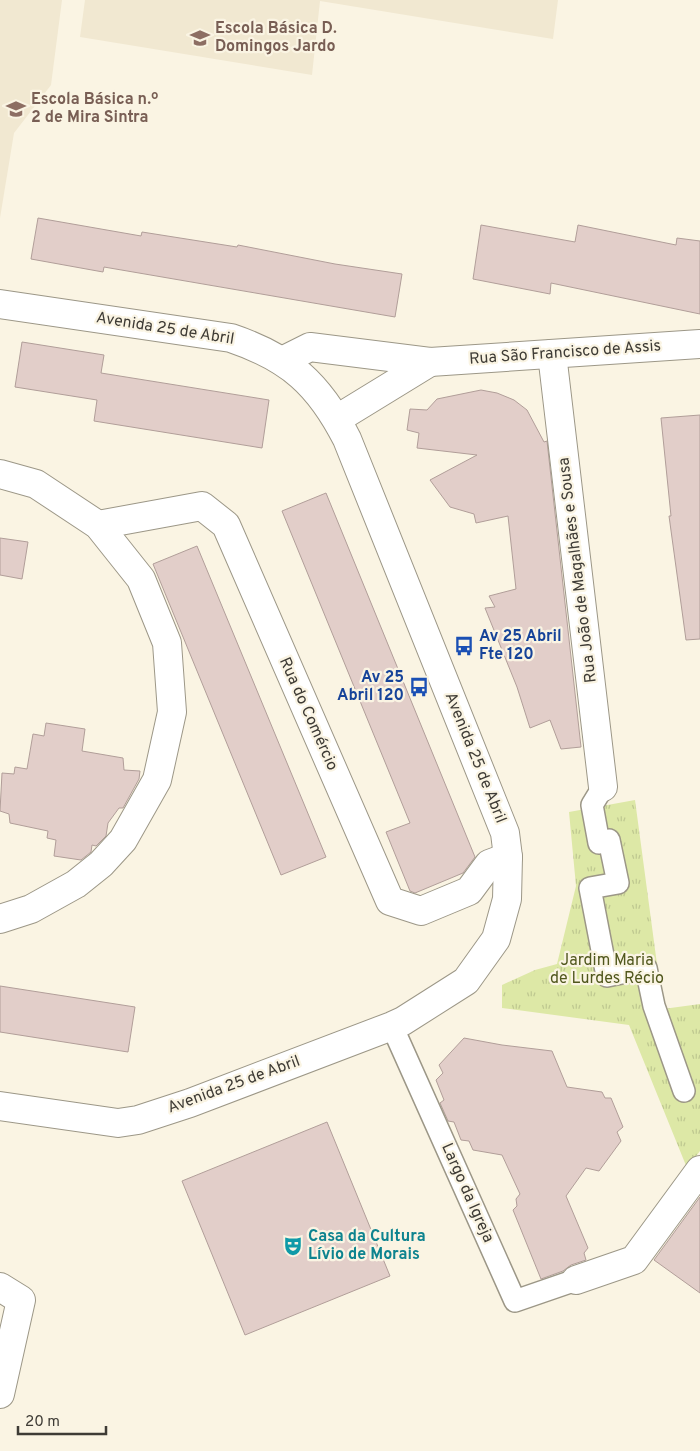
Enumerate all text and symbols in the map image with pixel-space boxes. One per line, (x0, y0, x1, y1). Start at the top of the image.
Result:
place label: Escola Básica D. Domingos Jardo (215, 19, 337, 57)
school or university icon: Escola Básica D. Domingos Jardo (189, 27, 211, 49)
place label: Escola Básica n.º 2 de Mira Sintra (31, 90, 158, 128)
school or university icon: Escola Básica n.º 2 de Mira Sintra (5, 98, 27, 120)
street label: Avenida 25 de Abril (95, 308, 235, 350)
street label: Rua São Francisco de Assis (468, 336, 662, 370)
street label: Rua João de Magalhães e Sousa (554, 456, 602, 684)
place label: Av 25 Abril Fte 120 (479, 627, 562, 665)
bus stop icon: Av 25 Abril Fte 120 (453, 635, 475, 657)
street label: Rua do Comércio (274, 654, 342, 774)
place label: Av 25 Abril 120 (337, 668, 404, 706)
bus stop icon: Av 25 Abril 120 (408, 676, 430, 698)
street label: Avenida 25 de Abril (440, 690, 510, 826)
park label: Jardim Maria de Lurdes Récio (550, 951, 664, 989)
street label: Avenida 25 de Abril (165, 1052, 303, 1118)
street label: Largo da Igreja (436, 1140, 498, 1246)
place label: Casa da Cultura Lívio de Morais (308, 1227, 426, 1265)
theatre icon: Casa da Cultura Lívio de Morais (282, 1235, 304, 1257)
scale bar (18, 1404, 105, 1436)
text: 20 m (25, 1413, 60, 1432)

